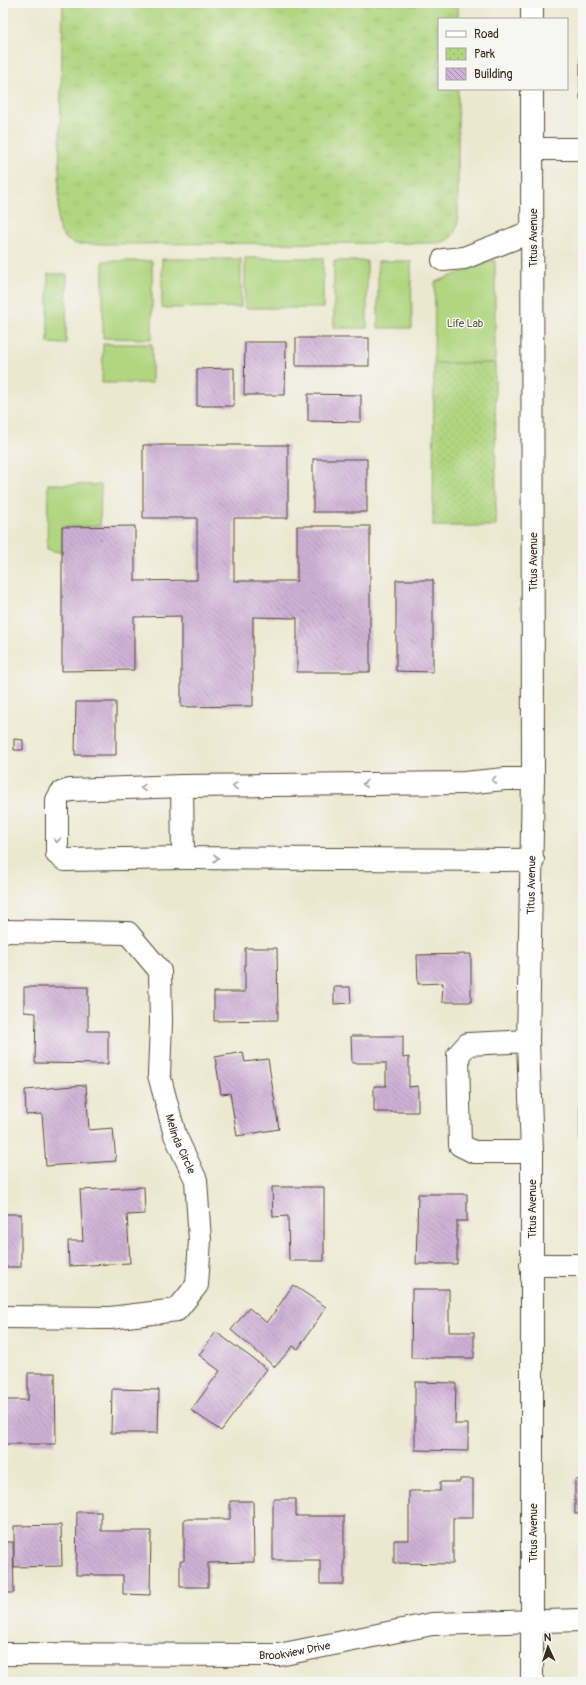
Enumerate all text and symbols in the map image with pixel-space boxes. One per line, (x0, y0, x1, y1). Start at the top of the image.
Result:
legend (438, 18, 568, 90)
text: Road (474, 27, 499, 42)
text: Park (474, 47, 495, 62)
text: Building (474, 67, 513, 82)
street label: Titus Avenue (527, 208, 540, 268)
park label: Life Lab (447, 317, 483, 330)
street label: Titus Avenue (527, 532, 540, 592)
one-way arrow (491, 775, 497, 784)
one-way arrow (362, 780, 368, 788)
one-way arrow (232, 782, 238, 790)
one-way arrow (140, 783, 146, 792)
one-way arrow (53, 837, 61, 843)
one-way arrow (213, 854, 219, 862)
street label: Titus Avenue (524, 855, 538, 915)
street label: Melinda Circle (163, 1113, 199, 1176)
street label: Titus Avenue (526, 1179, 539, 1239)
street label: Titus Avenue (527, 1503, 540, 1563)
north arrow (528, 1627, 568, 1667)
text: N (543, 1631, 552, 1644)
street label: Brookview Drive (259, 1638, 332, 1662)

